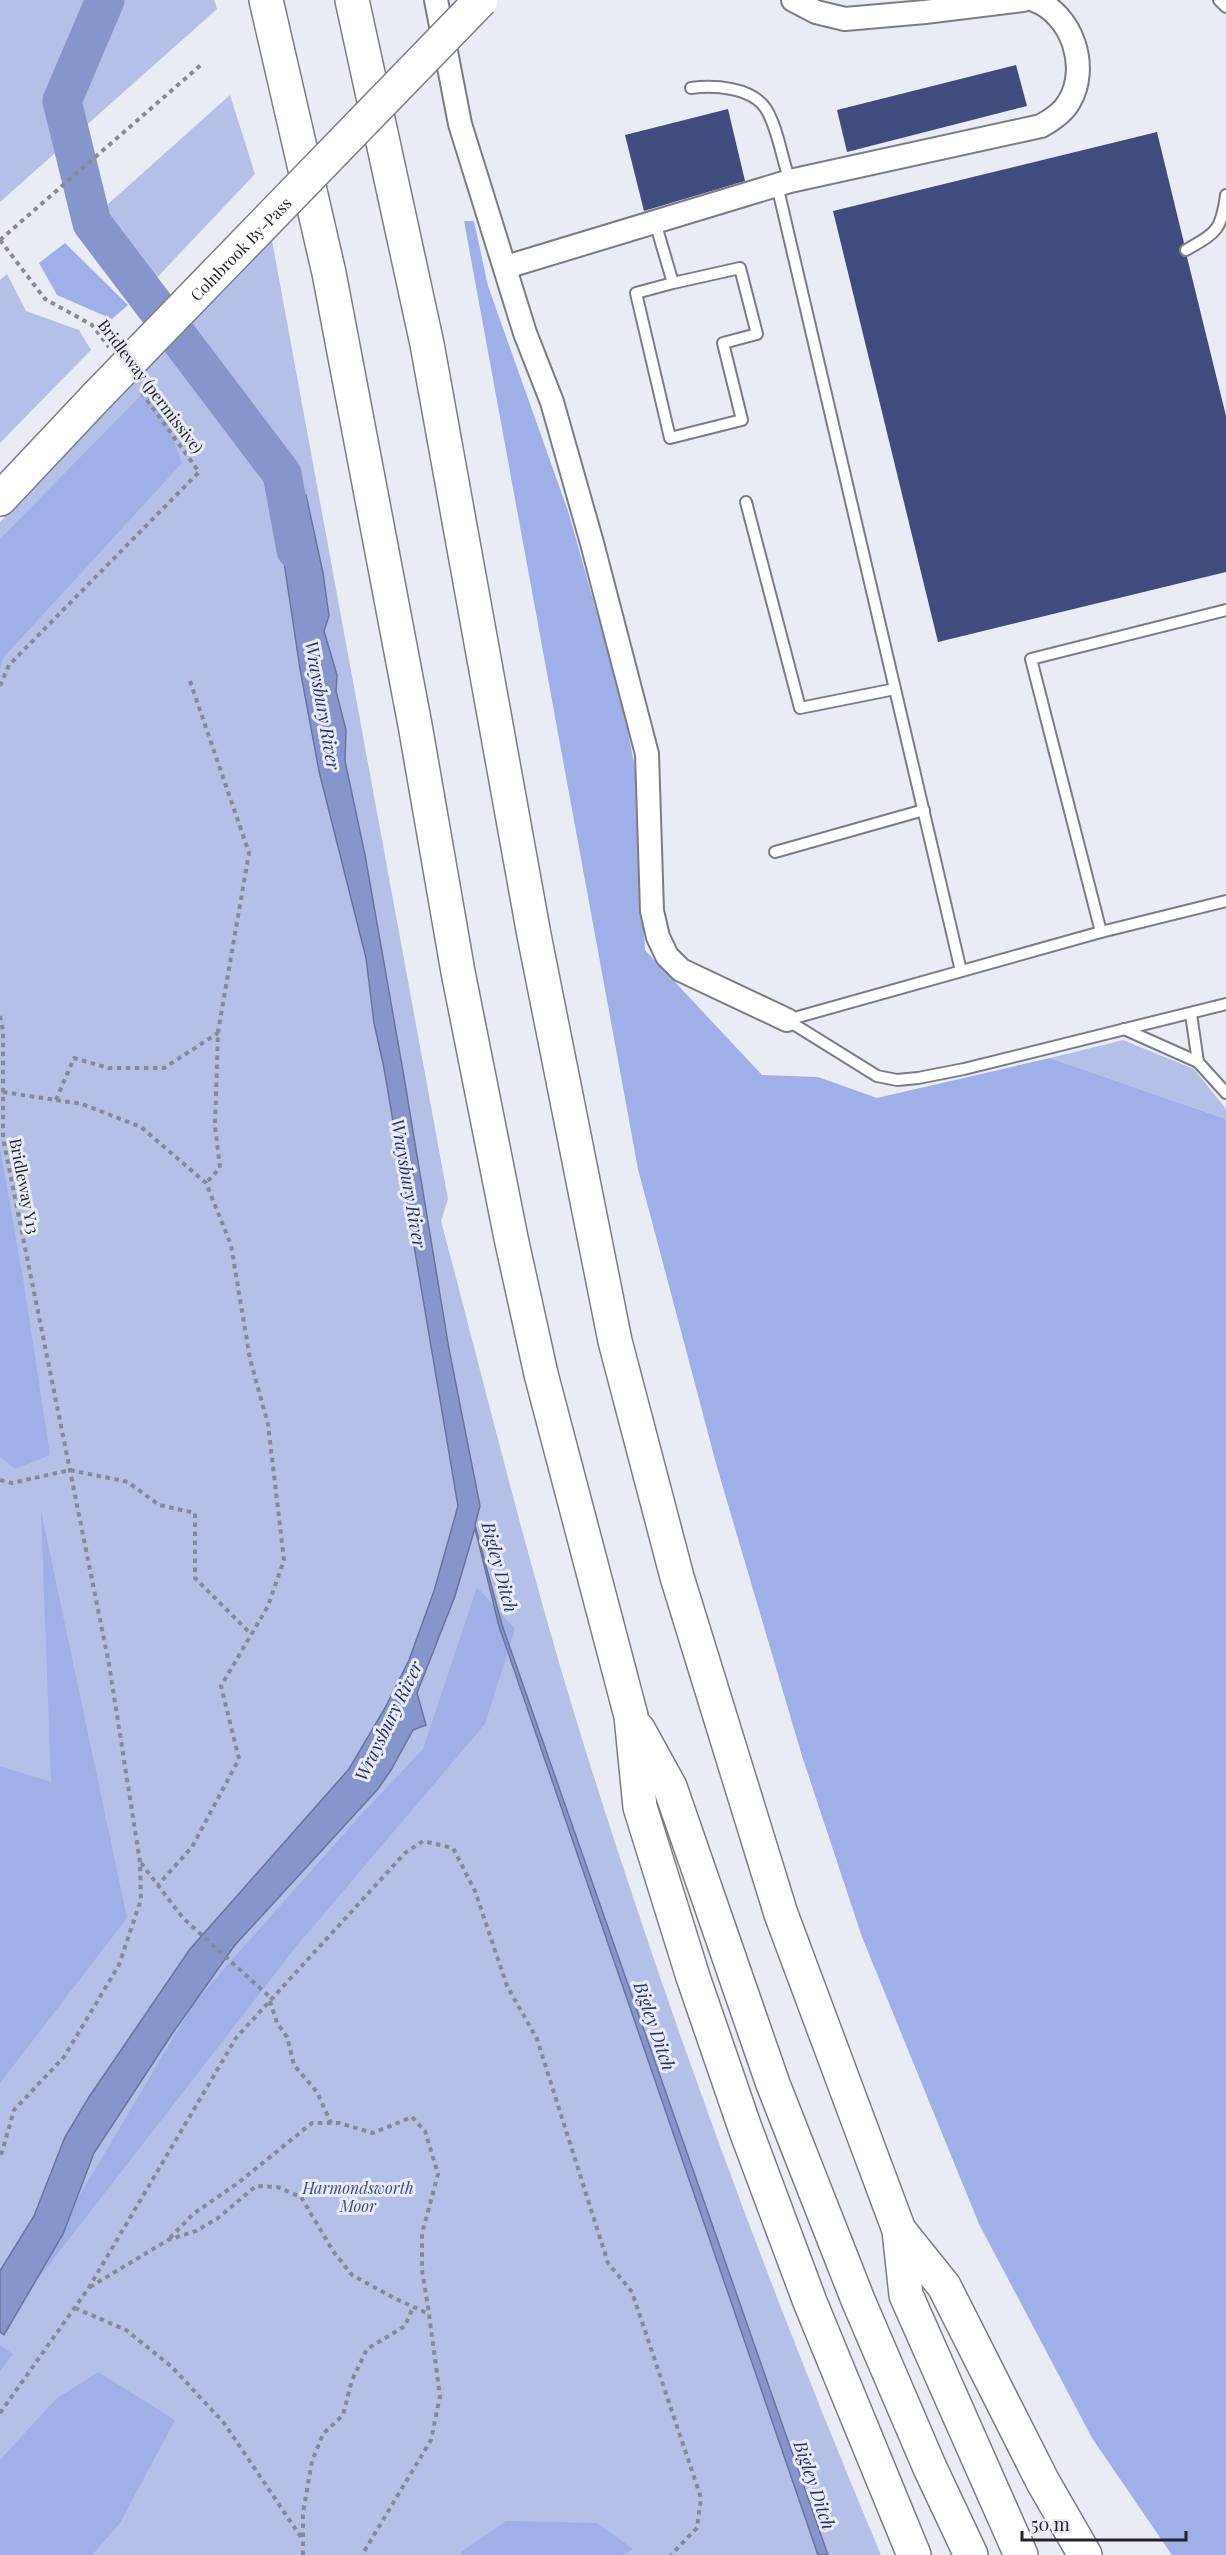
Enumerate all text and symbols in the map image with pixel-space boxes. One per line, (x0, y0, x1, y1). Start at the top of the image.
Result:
street label: Colnbrook By-Pass (185, 192, 295, 305)
street label: Bridleway (permissive) (94, 315, 208, 457)
water label: Wraysbury River (300, 639, 346, 773)
water label: Wraysbury River (386, 1117, 432, 1251)
street label: Bridleway Y13 (5, 1136, 45, 1236)
water label: Bigley Ditch (476, 1518, 524, 1615)
water label: Wraysbury River (349, 1656, 428, 1785)
water label: Bigley Ditch (628, 1977, 681, 2074)
park label: Harmondsworth Moor (301, 2177, 414, 2216)
water label: Bigley Ditch (788, 2436, 841, 2533)
scale bar (1022, 2504, 1186, 2542)
text: 50 m (1031, 2512, 1070, 2536)

